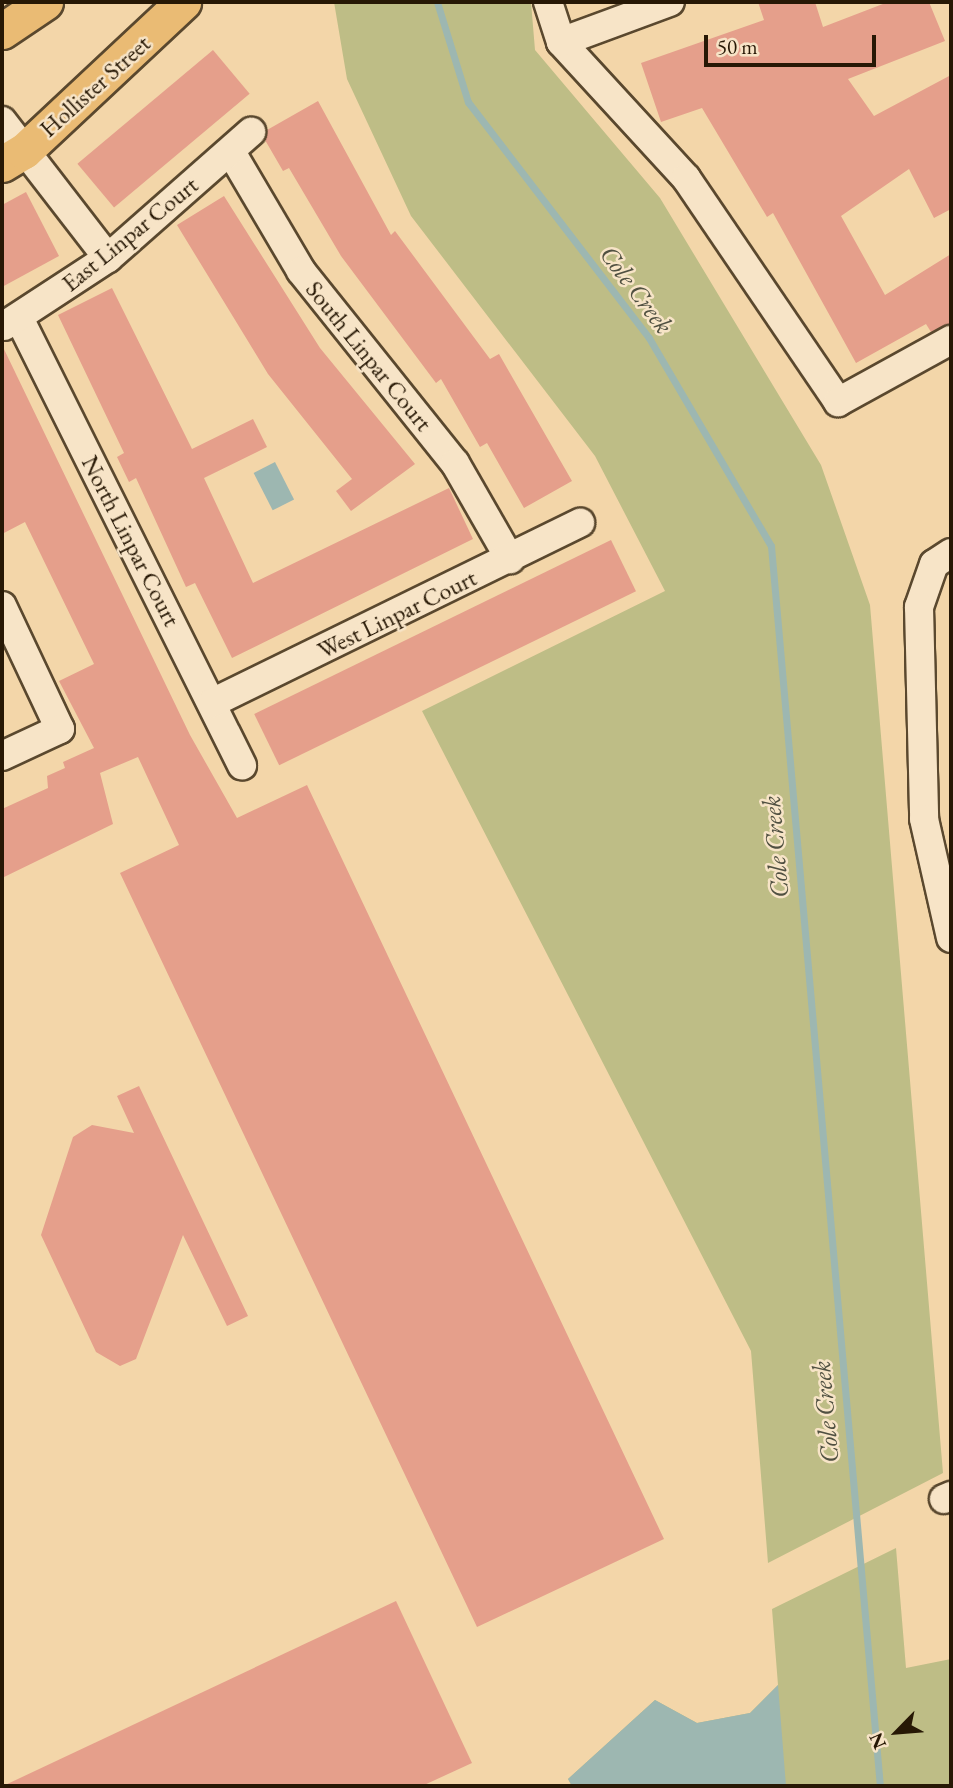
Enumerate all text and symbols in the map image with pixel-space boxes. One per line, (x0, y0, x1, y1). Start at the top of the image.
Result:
scale bar (708, 21, 880, 65)
street label: Hollister Street (34, 29, 156, 143)
text: 50 m (717, 33, 758, 60)
street label: East Linpar Court (56, 170, 204, 298)
water label: Cole Creek (593, 240, 679, 340)
street label: South Linpar Court (300, 275, 438, 437)
street label: North Linpar Court (76, 451, 186, 631)
street label: West Linpar Court (313, 563, 481, 665)
water label: Cole Creek (756, 795, 796, 899)
water label: Cole Creek (806, 1360, 846, 1464)
north arrow (862, 1697, 932, 1767)
text: N (863, 1729, 892, 1753)

